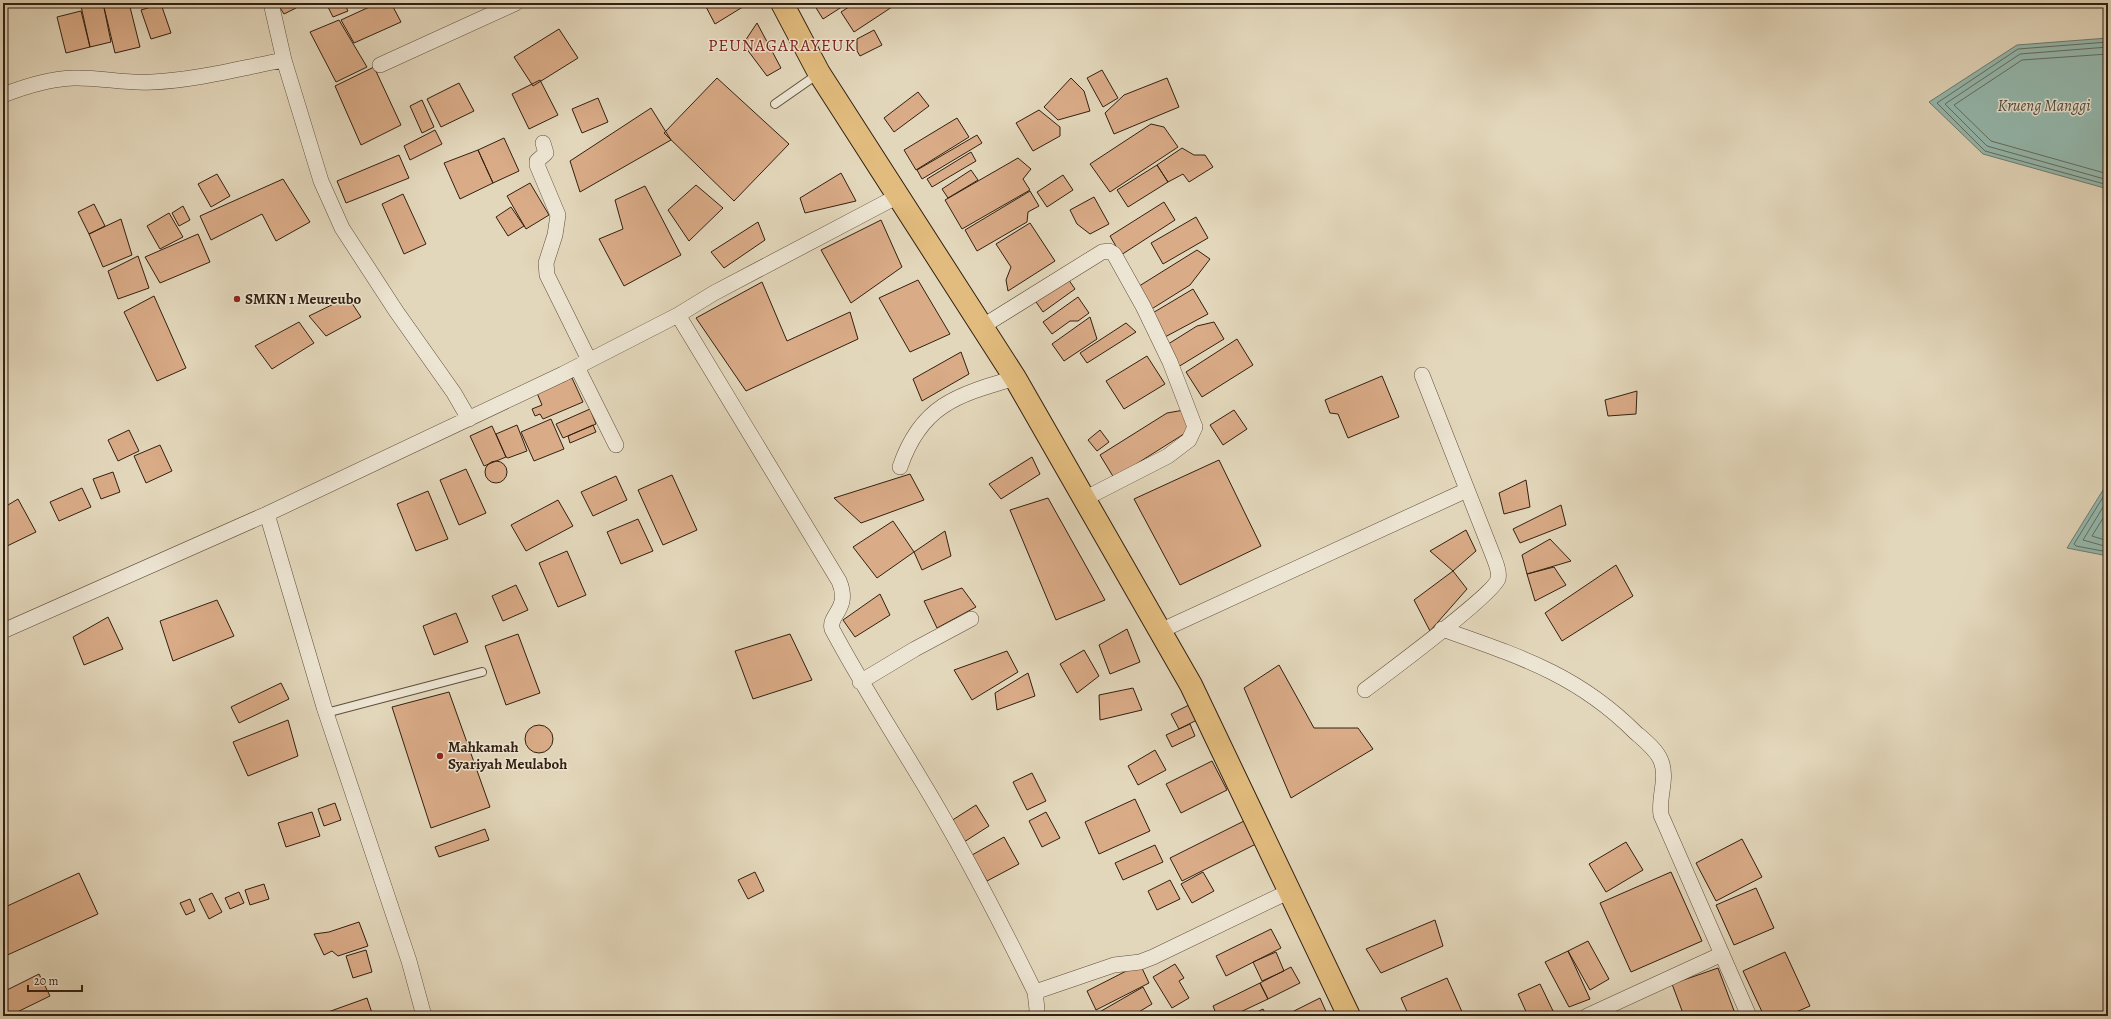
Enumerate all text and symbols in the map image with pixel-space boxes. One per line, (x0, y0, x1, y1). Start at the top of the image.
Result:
district label: PEUNAGARAYEUK (708, 34, 856, 57)
water label: Krueng Manggi (1998, 95, 2090, 117)
place label: SMKN 1 Meureubo (245, 289, 361, 309)
marker: SMKN 1 Meureubo (232, 294, 242, 304)
place label: Mahkamah Syariyah Meulaboh (448, 737, 567, 774)
marker: Mahkamah Syariyah Meulaboh (435, 751, 445, 761)
scale bar (28, 967, 82, 993)
text: 20 m (34, 973, 58, 989)

